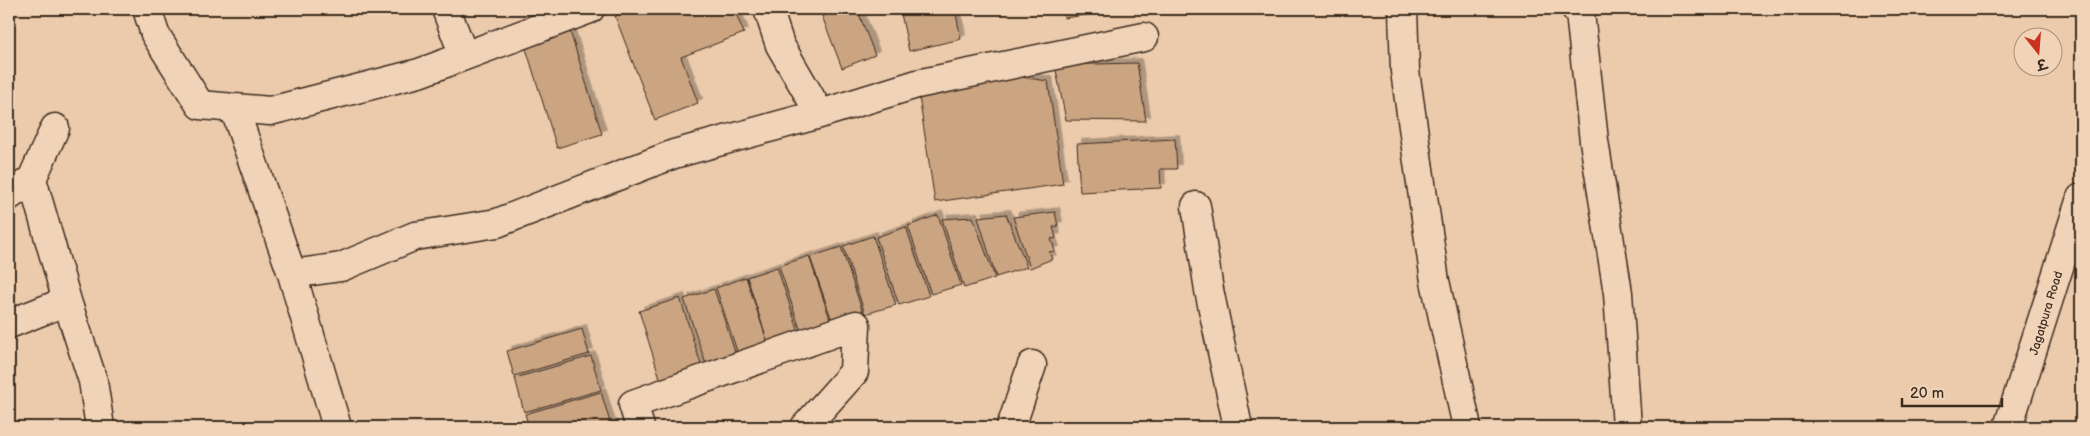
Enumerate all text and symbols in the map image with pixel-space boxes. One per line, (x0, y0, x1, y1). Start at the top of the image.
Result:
north arrow (2012, 28, 2062, 78)
text: उ (2033, 54, 2051, 74)
street label: Jagatpura Road (2027, 269, 2066, 357)
scale bar (1902, 376, 2002, 408)
text: 20 m (1910, 384, 1944, 403)

